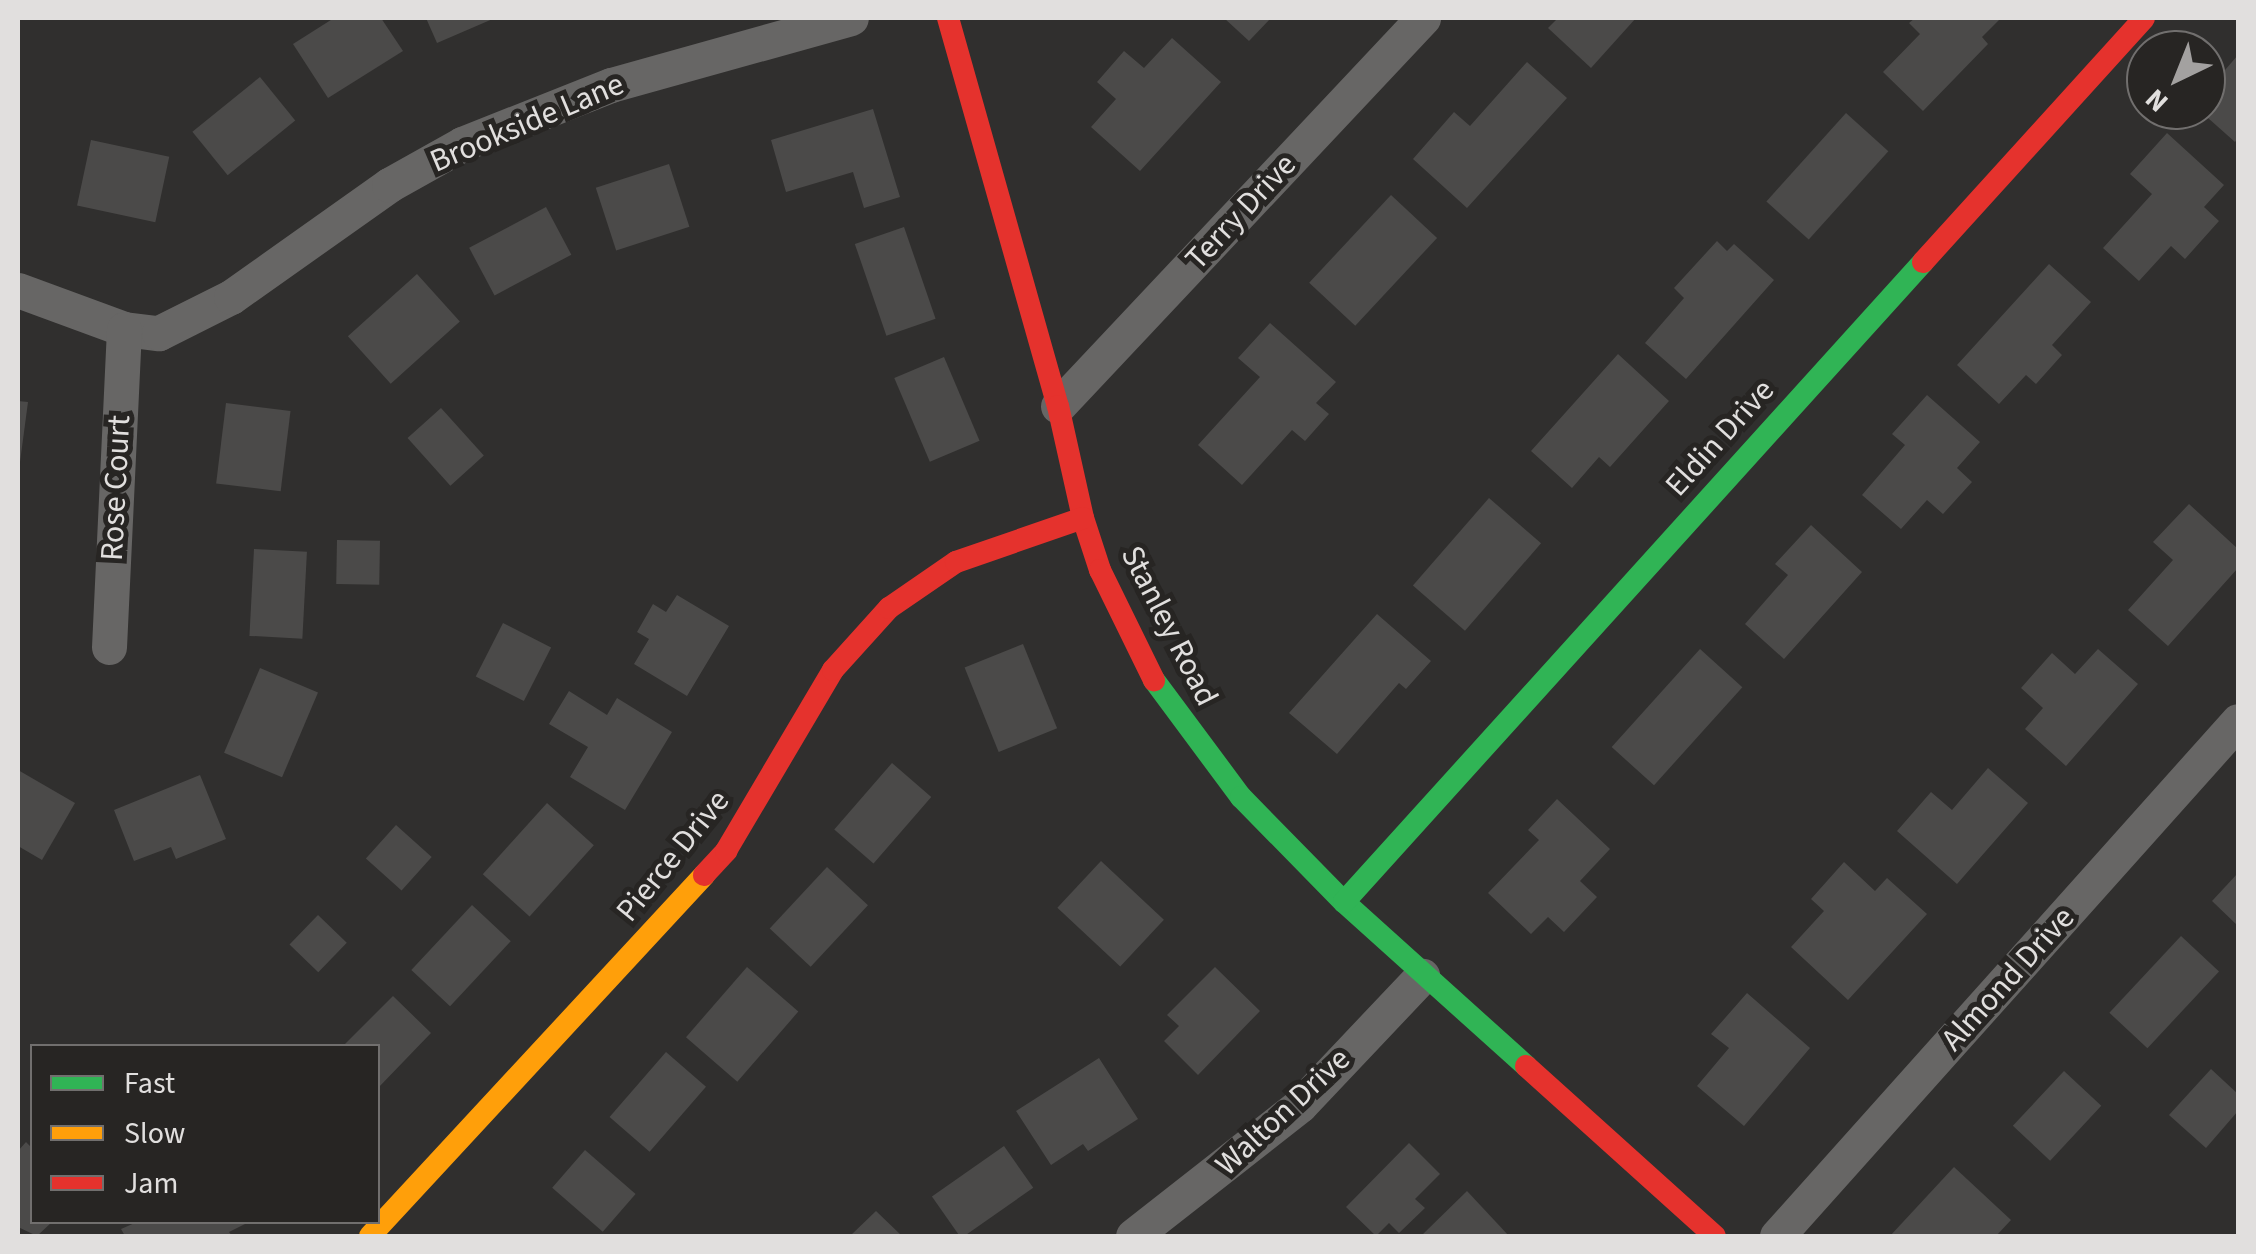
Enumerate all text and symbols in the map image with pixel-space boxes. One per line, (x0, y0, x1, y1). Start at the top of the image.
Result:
north arrow (2126, 30, 2226, 130)
street label: Brookside Lane (424, 65, 630, 181)
text: N (2136, 79, 2177, 121)
street label: Terry Drive (1178, 146, 1304, 278)
street label: Eldin Drive (1658, 372, 1782, 504)
street label: Rose Court (93, 414, 139, 562)
street label: Stanley Road (1112, 540, 1226, 712)
street label: Pierce Drive (608, 782, 738, 930)
street label: Almond Drive (1933, 899, 2083, 1059)
street label: Walton Drive (1208, 1040, 1358, 1184)
legend (30, 1044, 380, 1224)
text: Fast (124, 1062, 175, 1105)
text: Slow (124, 1112, 185, 1155)
text: Jam (124, 1162, 178, 1205)

